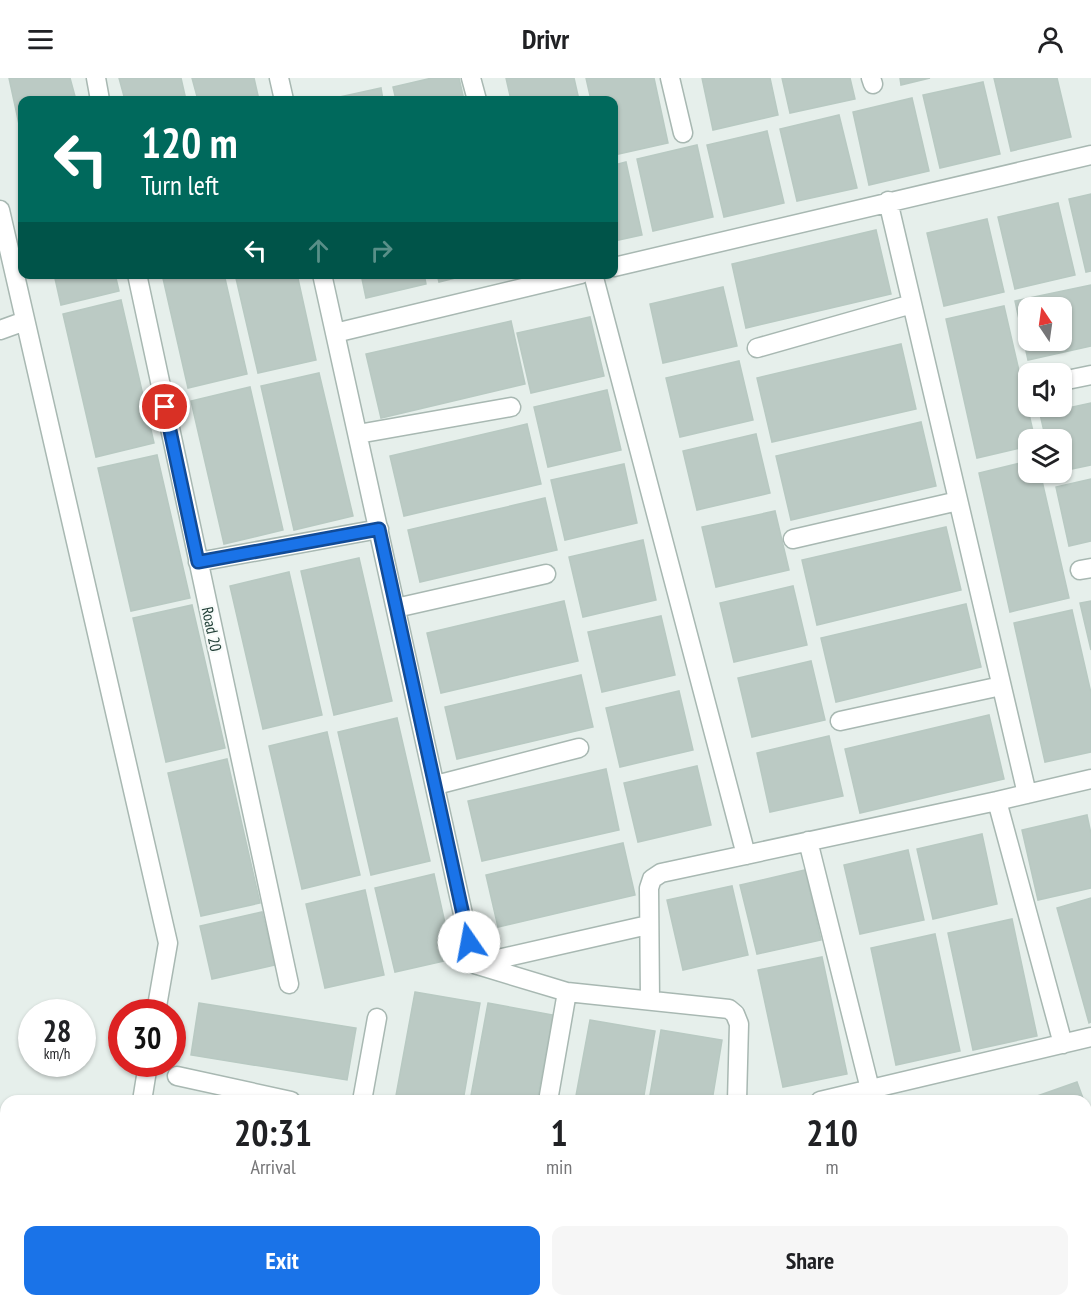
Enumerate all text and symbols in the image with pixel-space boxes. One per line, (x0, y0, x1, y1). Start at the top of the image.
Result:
text: Drivr (522, 22, 569, 56)
icon: menu (24, 23, 57, 56)
icon: person (1034, 23, 1067, 56)
text: 120 m (141, 115, 238, 170)
icon: left (42, 120, 120, 198)
text: Turn left (141, 168, 219, 202)
icon: left (239, 234, 272, 267)
icon: ahead (302, 234, 335, 267)
icon: right (365, 234, 398, 267)
north arrow (1018, 297, 1072, 351)
map controls (1018, 297, 1072, 483)
button: sound (1018, 363, 1072, 417)
pin (139, 381, 190, 432)
icon: arrive (148, 390, 181, 423)
button: layers (1018, 429, 1072, 483)
street label: Road 20 (198, 605, 226, 653)
position arrow (437, 910, 501, 974)
speed limit sign: 30 (108, 999, 186, 1077)
text: 28 (43, 1011, 71, 1050)
text: km/h (44, 1044, 70, 1063)
text: 20:31 (234, 1109, 312, 1156)
text: 1 (550, 1109, 568, 1156)
text: 210 (806, 1109, 858, 1156)
text: Arrival (250, 1154, 296, 1180)
text: min (546, 1154, 572, 1180)
text: m (826, 1154, 839, 1180)
button: Exit (24, 1226, 540, 1295)
button: Share (552, 1226, 1068, 1295)

